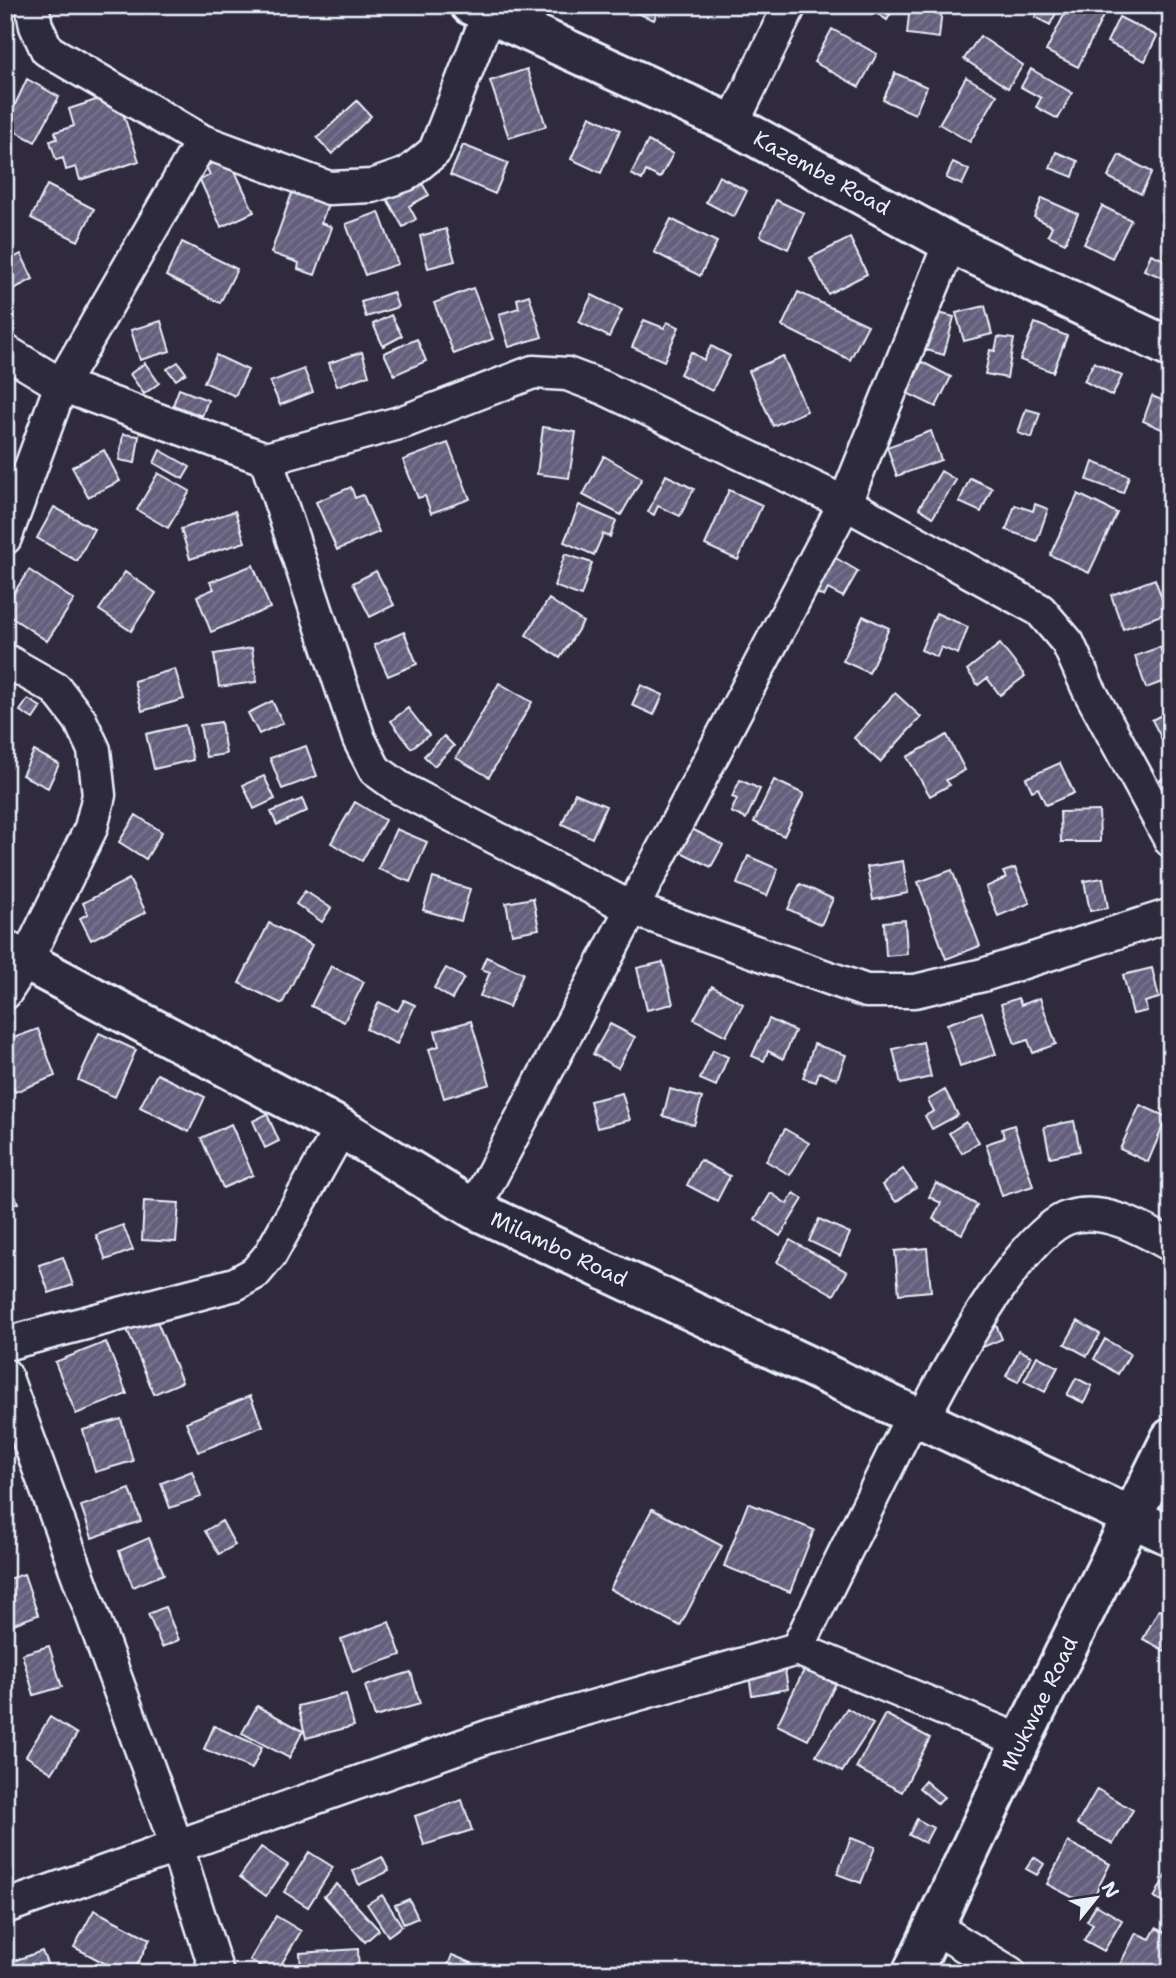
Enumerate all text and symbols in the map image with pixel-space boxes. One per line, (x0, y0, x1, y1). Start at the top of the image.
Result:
street label: Kazembe Road (748, 124, 895, 222)
street label: Milambo Road (486, 1205, 632, 1293)
street label: Mukwae Road (995, 1632, 1085, 1776)
north arrow (1060, 1862, 1130, 1932)
text: N (1096, 1877, 1125, 1903)

